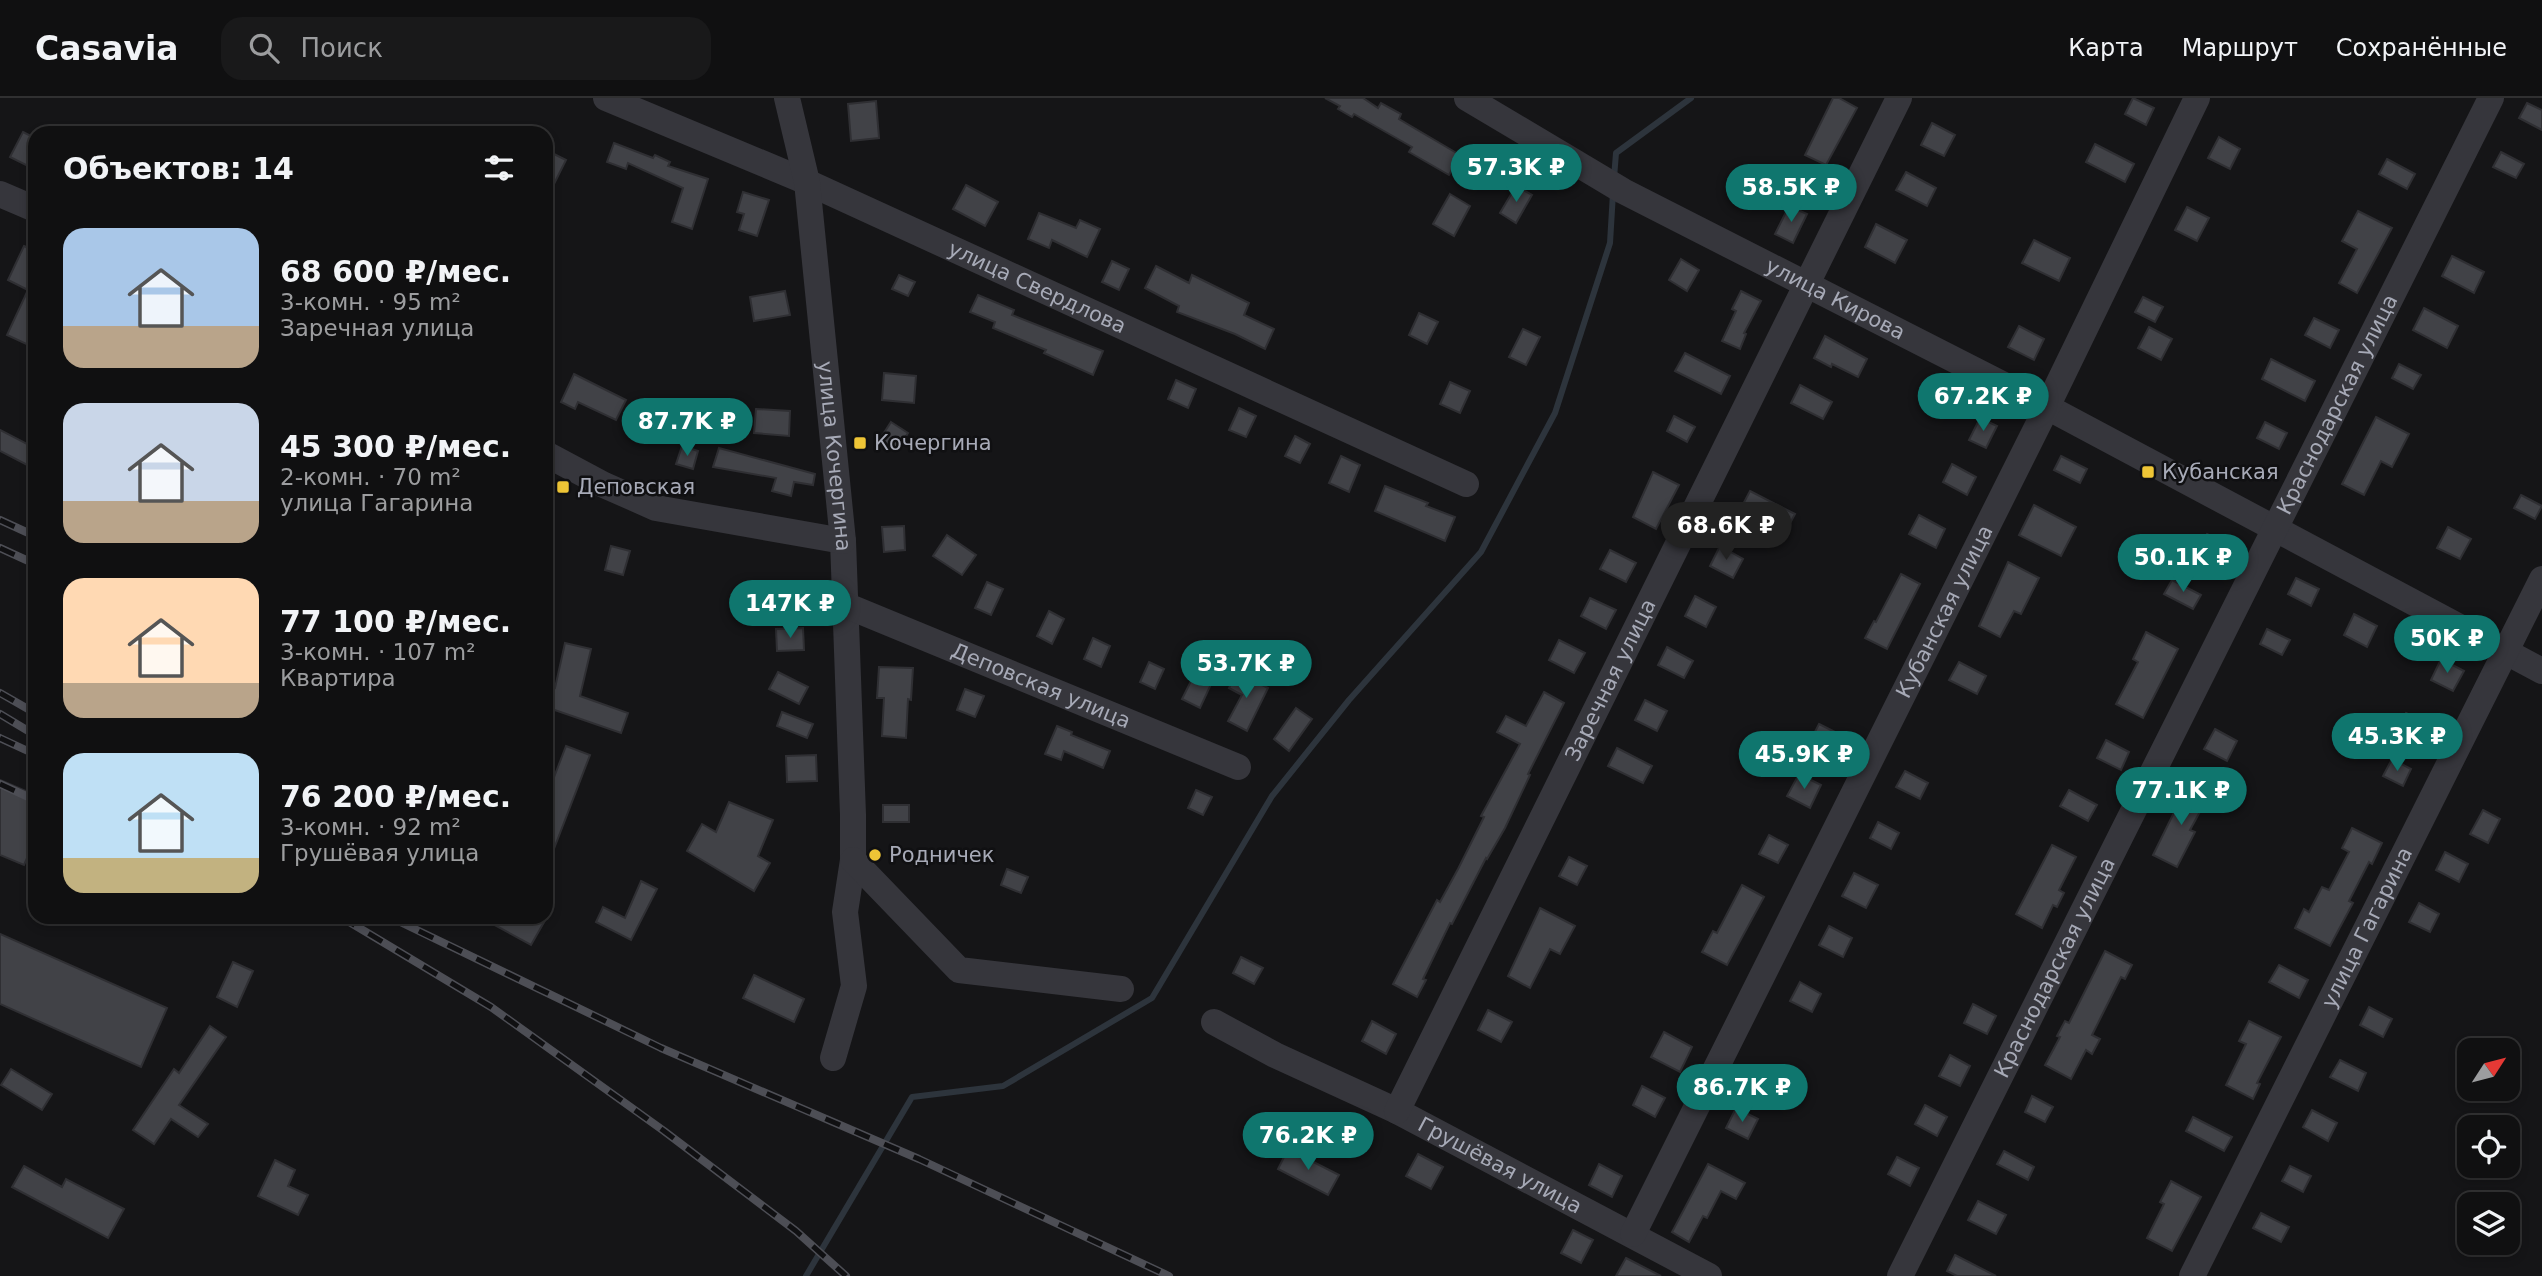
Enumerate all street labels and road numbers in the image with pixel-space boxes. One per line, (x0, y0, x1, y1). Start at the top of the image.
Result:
street label: улица Свердлова (944, 236, 1130, 339)
street label: улица Кирова (1762, 254, 1909, 345)
street label: Краснодарская улица (2272, 290, 2402, 519)
street label: улица Кочергина (813, 360, 855, 552)
street label: Кубанская улица (1891, 521, 1998, 702)
street label: Заречная улица (1560, 595, 1661, 765)
street label: Деповская улица (948, 638, 1134, 733)
street label: улица Гагарина (2317, 843, 2417, 1012)
street label: Краснодарская улица (1989, 854, 2120, 1082)
street label: Грушёвая улица (1414, 1112, 1586, 1219)

